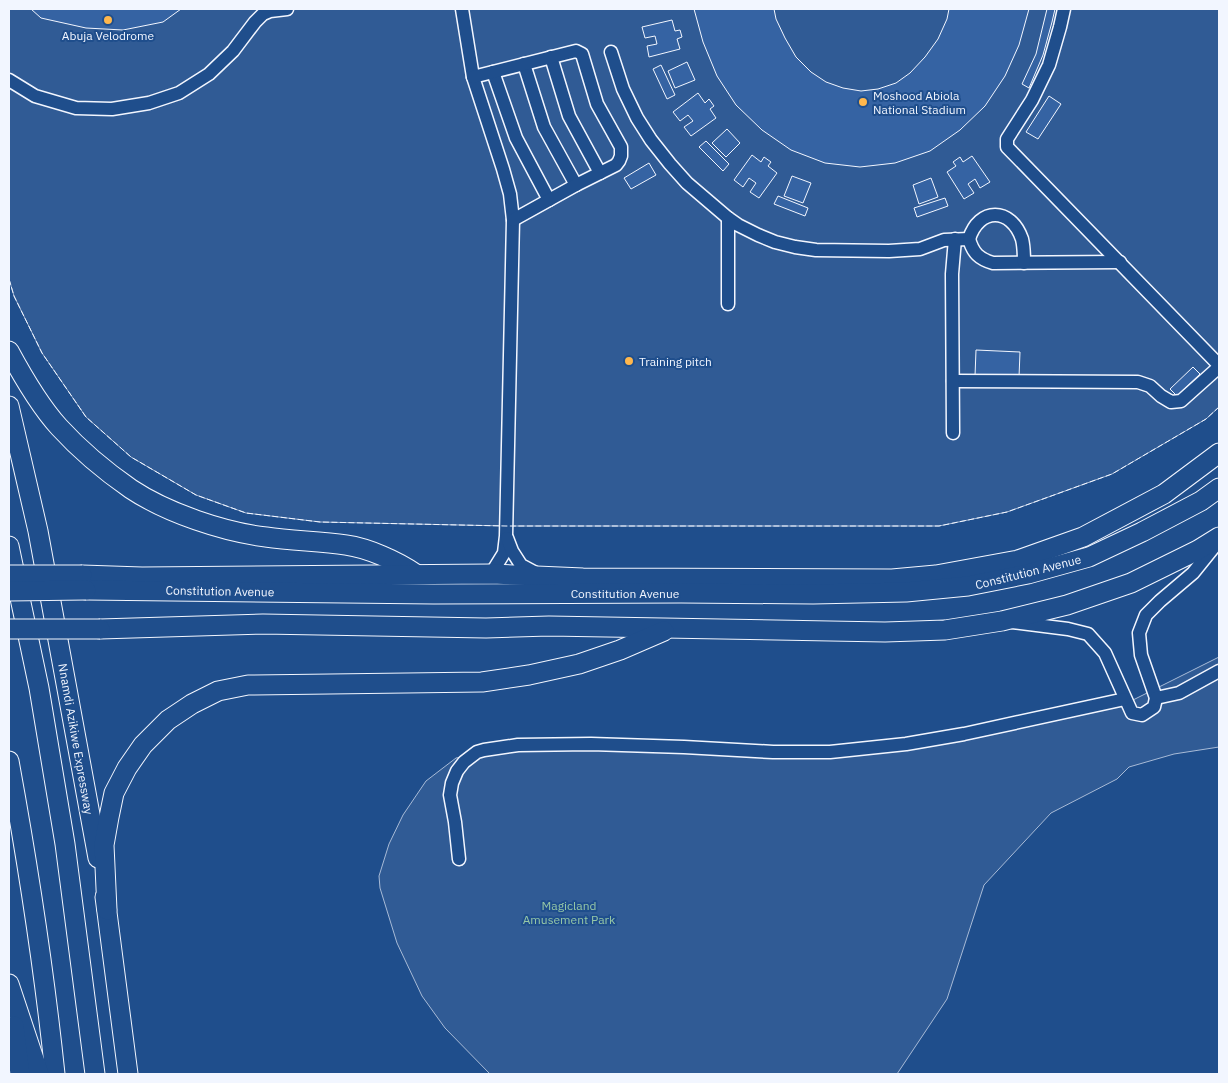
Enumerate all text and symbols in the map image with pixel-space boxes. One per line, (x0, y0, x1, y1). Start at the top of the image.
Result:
marker: Abuja Velodrome (102, 14, 114, 26)
place label: Abuja Velodrome (62, 28, 155, 43)
place label: Moshood Abiola National Stadium (873, 88, 966, 117)
marker: Moshood Abiola National Stadium (857, 96, 869, 108)
place label: Training pitch (639, 354, 712, 369)
marker: Training pitch (623, 355, 635, 367)
street label: Constitution Avenue (973, 551, 1083, 592)
street label: Constitution Avenue (166, 583, 275, 599)
street label: Constitution Avenue (571, 586, 680, 601)
street label: Nnamdi Azikiwe Expressway (55, 662, 97, 816)
park label: Magicland Amusement Park (523, 898, 616, 927)

